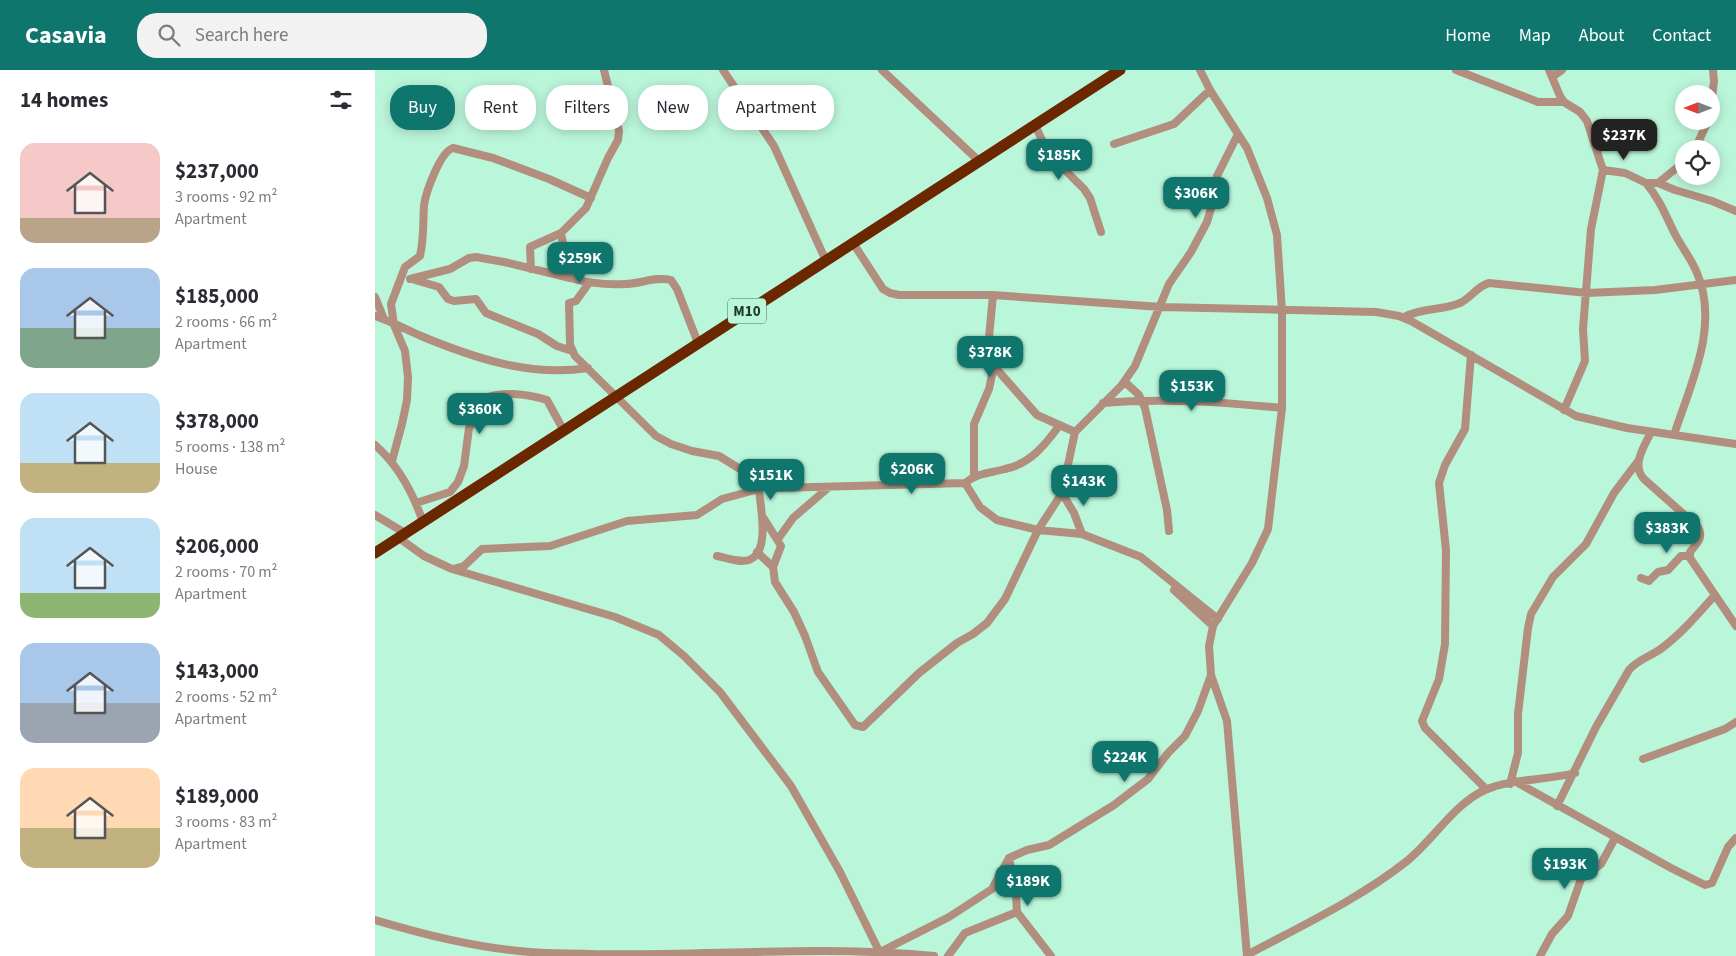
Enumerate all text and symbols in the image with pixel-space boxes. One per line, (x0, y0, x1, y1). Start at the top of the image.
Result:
search box (137, 13, 487, 58)
text: Casavia (25, 18, 107, 53)
icon: search (155, 21, 183, 49)
text: Search here (195, 22, 288, 49)
text: Home (1445, 23, 1491, 48)
text: Map (1519, 23, 1551, 48)
text: About (1579, 23, 1624, 48)
text: Contact (1652, 23, 1711, 48)
text: 14 homes (20, 85, 108, 115)
chip: Buy (390, 85, 455, 130)
chip: Rent (465, 85, 536, 130)
chip: Filters (546, 85, 628, 130)
chip: New (638, 85, 708, 130)
chip: Apartment (718, 85, 834, 130)
north arrow (1675, 85, 1720, 130)
map controls (1675, 85, 1720, 185)
icon: filters (327, 86, 355, 114)
pin: $237K (1589, 118, 1659, 161)
text: $237K (1602, 124, 1646, 146)
pin: $185K (1024, 138, 1094, 181)
button: locate (1675, 140, 1720, 185)
text: $185K (1037, 144, 1081, 166)
text: $237,000 (175, 156, 259, 186)
icon: home (60, 163, 120, 223)
pin: $306K (1161, 176, 1231, 219)
text: $306K (1174, 182, 1218, 204)
text: 3 rooms · 92 m² (175, 186, 277, 208)
text: Apartment (175, 208, 247, 230)
pin: $259K (545, 242, 615, 284)
text: $259K (558, 247, 602, 269)
text: $185,000 (175, 281, 259, 311)
icon: home (60, 288, 120, 348)
road number: M10 (728, 298, 766, 324)
text: 2 rooms · 66 m² (175, 311, 277, 333)
text: Apartment (175, 333, 247, 355)
pin: $378K (955, 336, 1025, 378)
text: $378K (968, 341, 1012, 363)
pin: $153K (1157, 370, 1227, 412)
text: $153K (1170, 375, 1214, 397)
pin: $360K (445, 392, 515, 435)
text: $360K (458, 398, 502, 420)
text: $378,000 (175, 406, 259, 436)
icon: home (60, 413, 120, 473)
text: 5 rooms · 138 m² (175, 436, 285, 458)
pin: $206K (877, 452, 947, 495)
text: House (175, 458, 217, 480)
pin: $151K (736, 458, 806, 501)
text: $206K (890, 458, 934, 480)
text: $151K (749, 464, 793, 486)
pin: $143K (1049, 464, 1119, 507)
text: $143K (1062, 470, 1106, 492)
pin: $383K (1632, 512, 1702, 554)
text: $383K (1645, 517, 1689, 539)
text: $206,000 (175, 531, 259, 561)
icon: home (60, 538, 120, 598)
text: 2 rooms · 70 m² (175, 561, 277, 583)
text: Apartment (175, 583, 247, 605)
text: $143,000 (175, 656, 259, 686)
icon: home (60, 663, 120, 723)
text: 2 rooms · 52 m² (175, 686, 277, 708)
text: Apartment (175, 708, 247, 730)
pin: $224K (1090, 740, 1160, 783)
text: $224K (1103, 746, 1147, 768)
text: $189,000 (175, 781, 259, 811)
icon: home (60, 788, 120, 848)
text: 3 rooms · 83 m² (175, 811, 277, 833)
text: Apartment (175, 833, 247, 855)
pin: $193K (1530, 848, 1600, 890)
text: $193K (1543, 853, 1587, 875)
pin: $189K (993, 864, 1063, 907)
text: $189K (1006, 870, 1050, 892)

